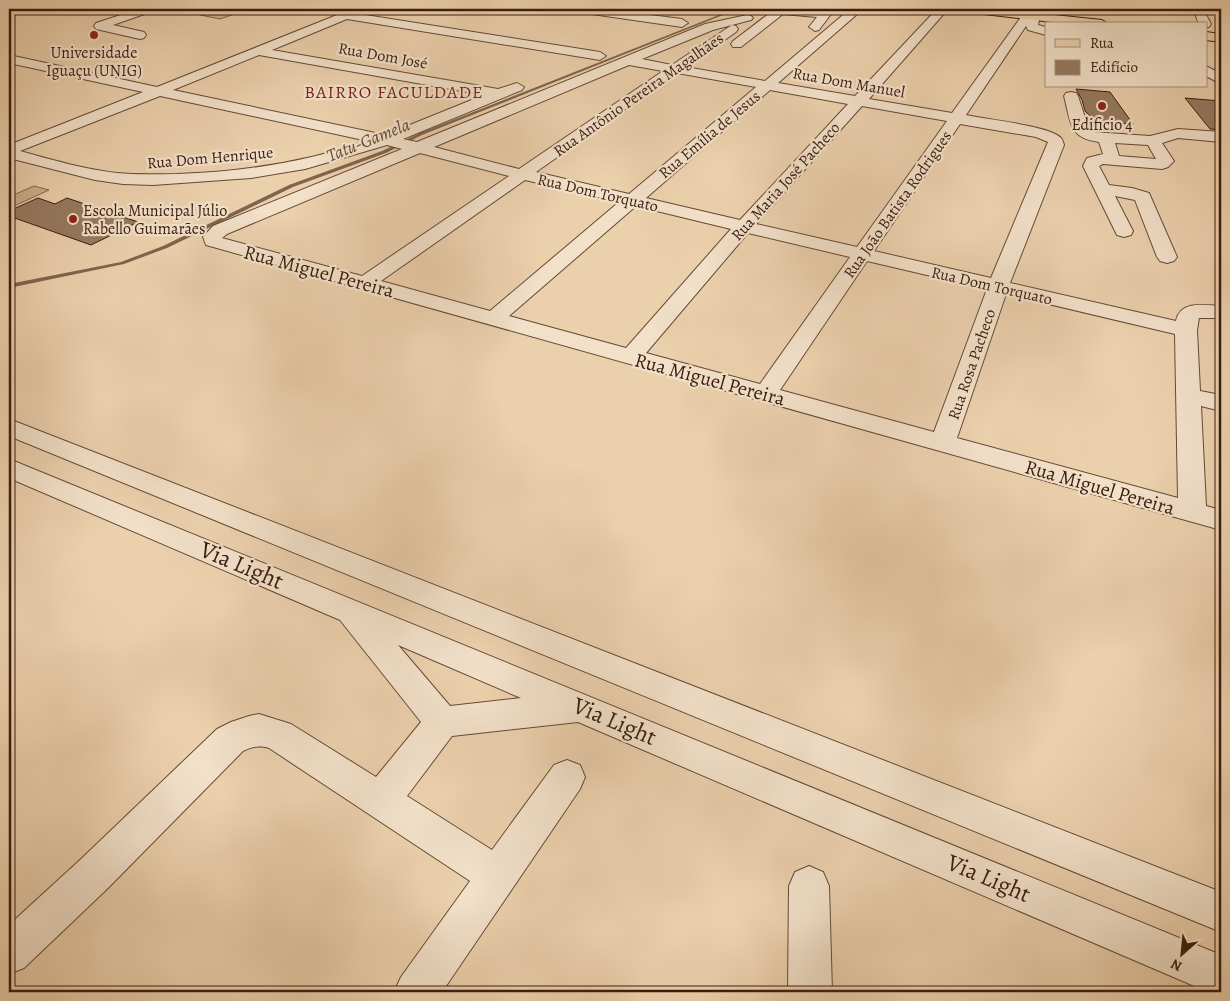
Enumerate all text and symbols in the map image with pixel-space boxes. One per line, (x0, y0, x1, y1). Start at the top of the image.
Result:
legend (1045, 22, 1208, 88)
street label: Rua Antônio Pereira Magalhães (549, 28, 728, 162)
marker: Universidade Iguaçu (UNIG) (88, 29, 100, 41)
text: Rua (1090, 33, 1114, 53)
street label: Rua Dom José (336, 37, 429, 75)
place label: Universidade Iguaçu (UNIG) (46, 42, 142, 82)
text: Edifício (1090, 57, 1138, 77)
street label: Rua Dom Manuel (791, 62, 907, 104)
district label: BAIRRO FACULDADE (304, 80, 484, 104)
street label: Rua Emília de Jesus (654, 86, 765, 184)
marker: Edificio 4 (1096, 100, 1108, 112)
water label: Tatu-Gamela (323, 112, 413, 168)
place label: Edificio 4 (1071, 114, 1133, 136)
street label: Rua Maria José Pacheco (726, 117, 845, 246)
street label: Rua João Batista Rodrigues (838, 126, 957, 283)
street label: Rua Dom Henrique (146, 142, 274, 174)
street label: Rua Dom Torquato (535, 168, 660, 218)
place label: Escola Municipal Júlio Rabello Guimarães (83, 200, 227, 240)
marker: Escola Municipal Júlio Rabello Guimarães (67, 213, 79, 225)
street label: Rua Miguel Pereira (241, 238, 398, 305)
street label: Rua Dom Torquato (929, 261, 1054, 311)
street label: Rua Rosa Pacheco (943, 306, 1001, 423)
street label: Rua Miguel Pereira (632, 346, 789, 413)
street label: Rua Miguel Pereira (1022, 453, 1179, 522)
street label: Via Light (194, 533, 289, 597)
street label: Via Light (567, 689, 662, 753)
street label: Via Light (941, 846, 1036, 910)
north arrow (1158, 928, 1208, 978)
text: N (1167, 954, 1185, 976)

